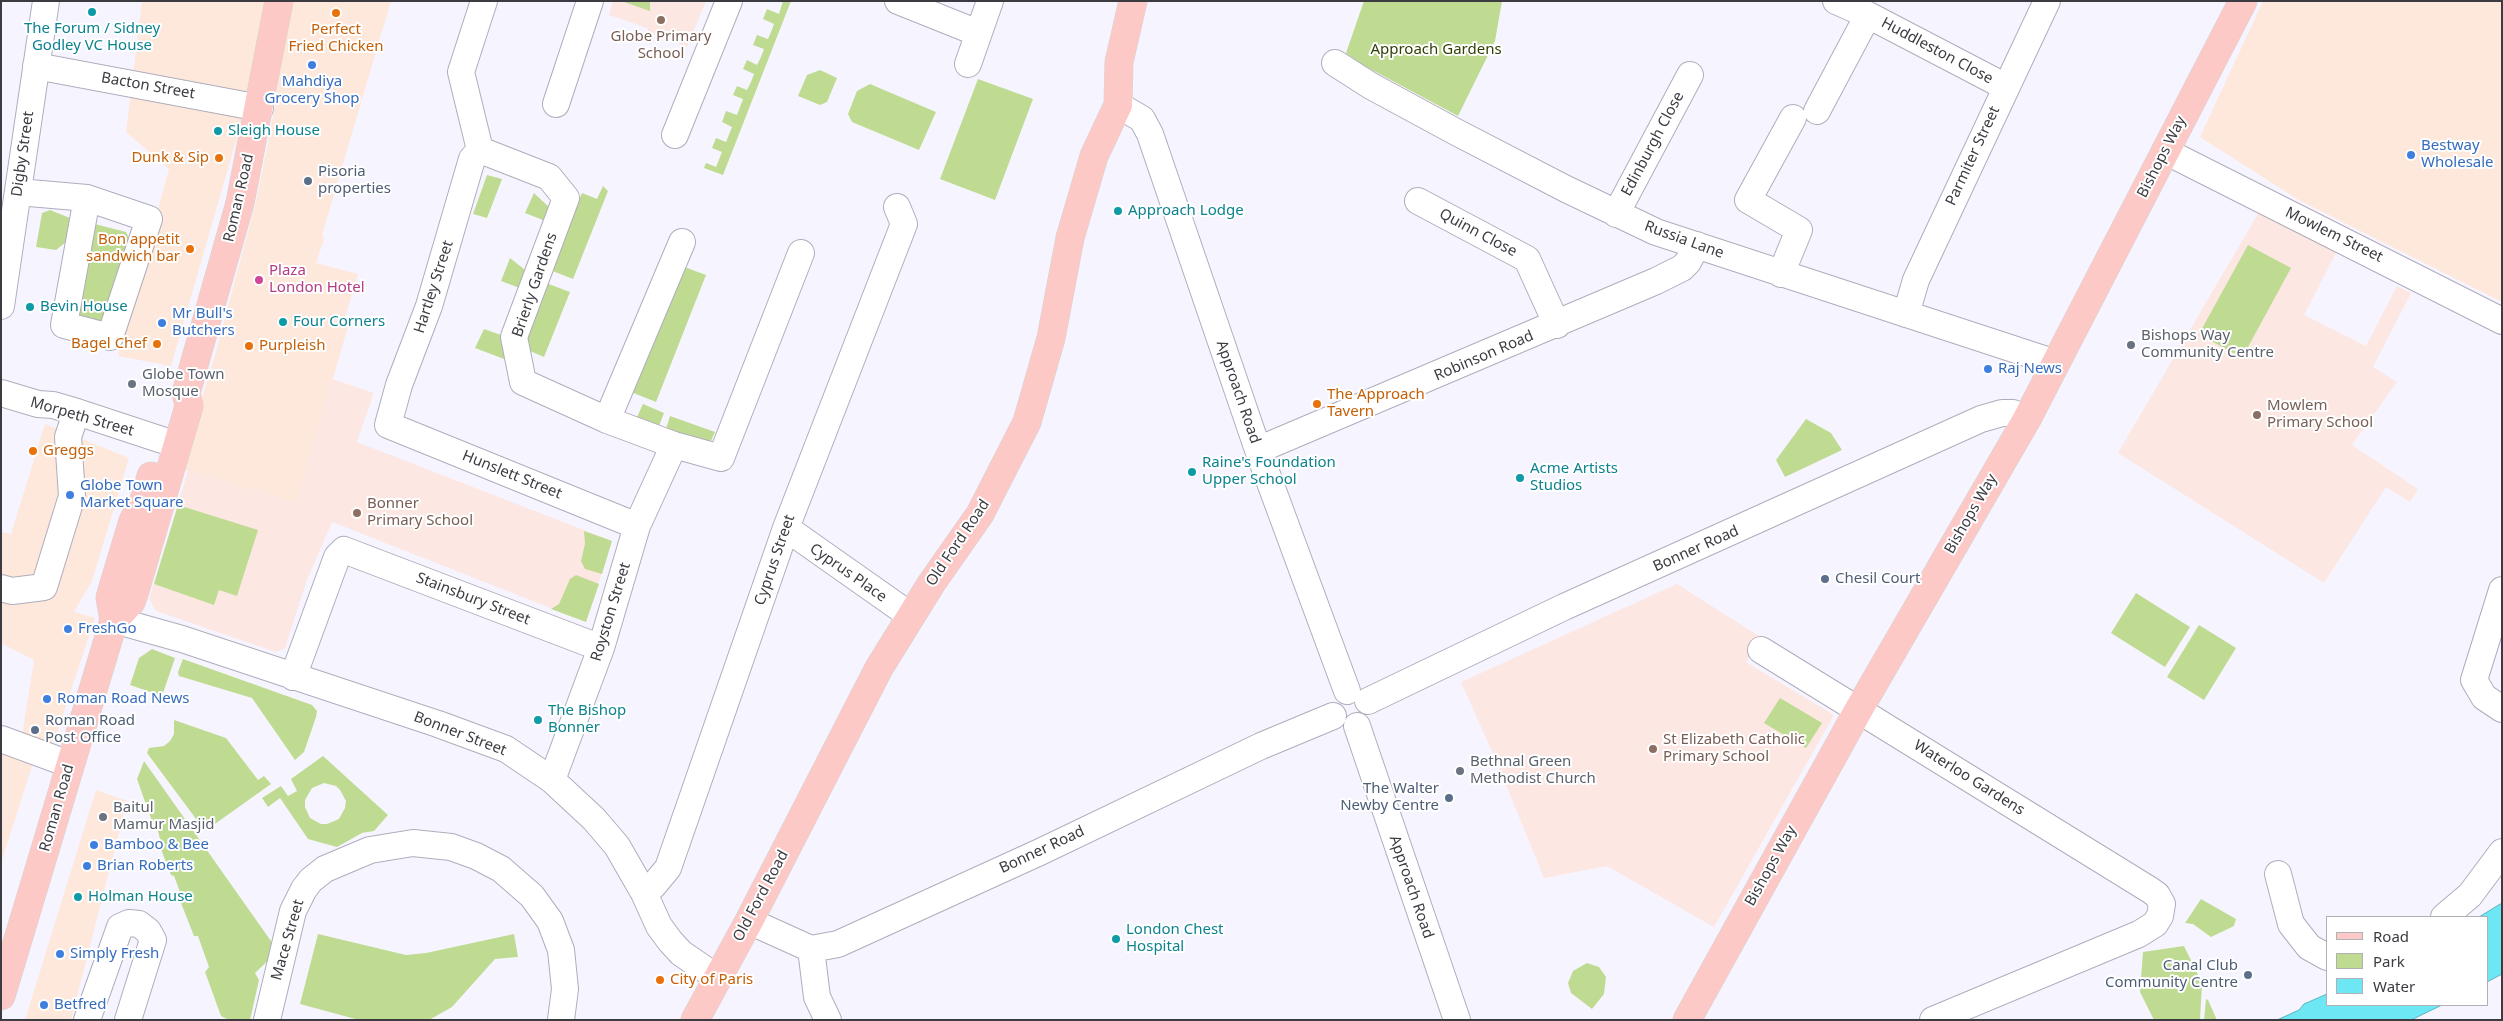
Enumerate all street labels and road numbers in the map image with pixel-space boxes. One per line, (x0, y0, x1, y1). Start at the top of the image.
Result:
street label: Huddleston Close (1878, 14, 1996, 88)
street label: Bacton Street (100, 69, 196, 103)
street label: Edinburgh Close (1618, 89, 1688, 199)
street label: Parmiter Street (1942, 104, 2004, 208)
street label: Digby Street (8, 110, 38, 198)
street label: Bishops Way (2134, 113, 2190, 201)
street label: Roman Road (220, 152, 258, 244)
street label: Mowlem Street (2282, 204, 2386, 266)
street label: Quinn Close (1436, 205, 1520, 261)
street label: Russia Lane (1642, 217, 1726, 263)
street label: Brierly Gardens (509, 230, 561, 340)
street label: Hartley Street (411, 238, 457, 336)
street label: Robinson Road (1432, 327, 1536, 385)
street label: Approach Road (1212, 338, 1264, 446)
street label: Morpeth Street (28, 394, 136, 440)
street label: Hunslett Street (460, 447, 564, 503)
street label: Bishops Way (1941, 471, 2001, 557)
street label: Old Ford Road (922, 496, 994, 590)
street label: Cyprus Street (751, 512, 799, 608)
street label: Bonner Road (1650, 522, 1742, 576)
street label: Cyprus Place (806, 540, 890, 606)
street label: Royston Street (587, 560, 635, 664)
street label: Stainsbury Street (414, 569, 532, 629)
street label: Bonner Street (411, 708, 509, 760)
street label: Waterloo Gardens (1910, 737, 2028, 819)
street label: Roman Road (36, 762, 78, 854)
street label: Bonner Road (997, 822, 1087, 878)
street label: Bishops Way (1742, 823, 1800, 909)
street label: Approach Road (1385, 833, 1437, 941)
street label: Old Ford Road (729, 847, 793, 945)
street label: Mace Street (268, 897, 308, 983)

